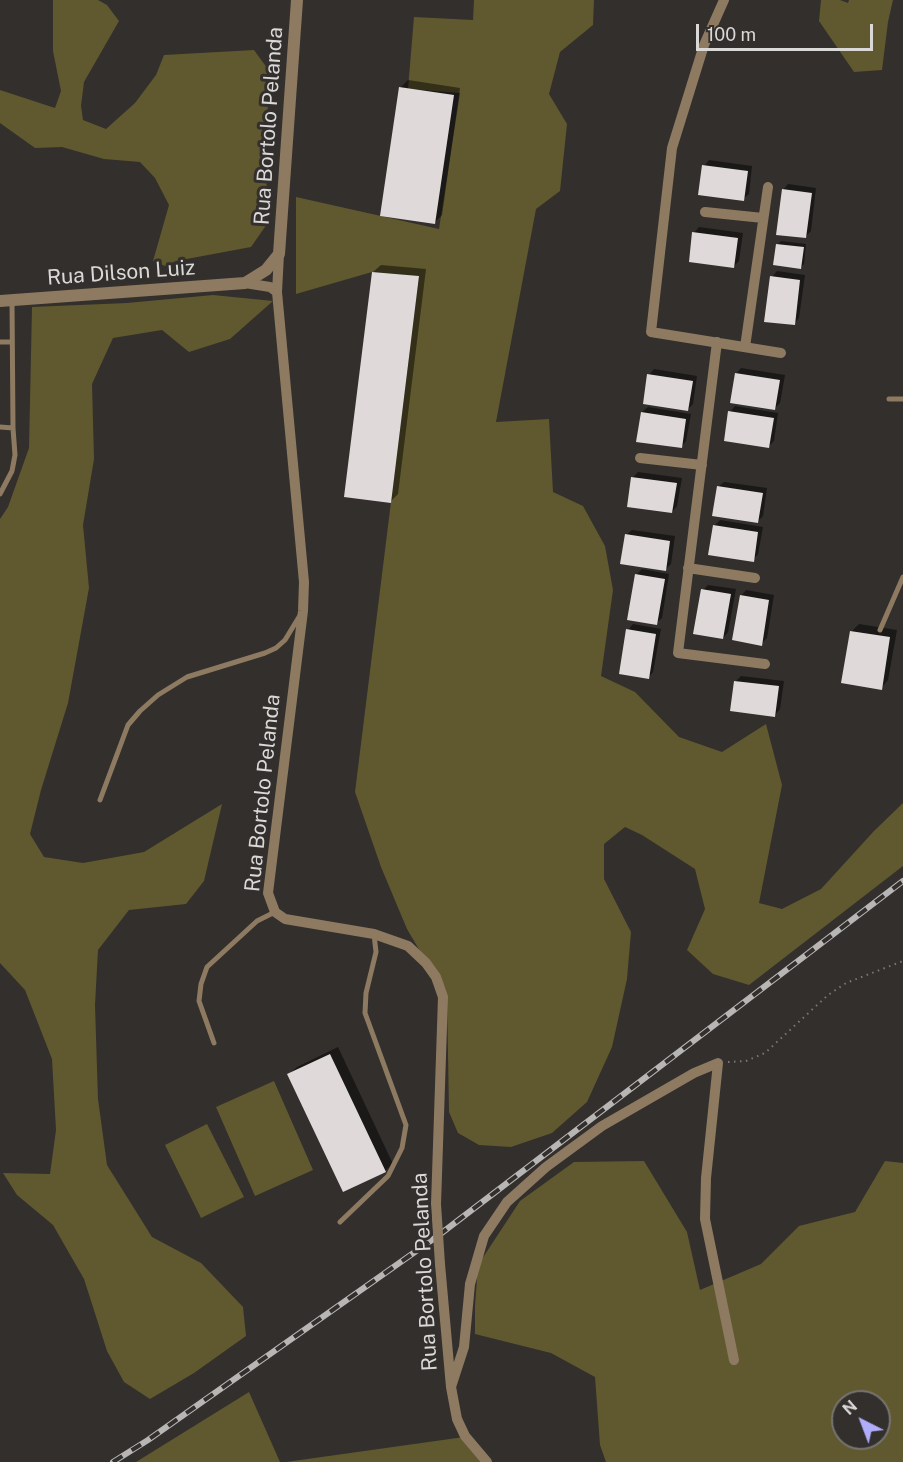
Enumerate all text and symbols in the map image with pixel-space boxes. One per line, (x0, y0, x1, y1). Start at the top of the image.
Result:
scale bar (699, 12, 876, 50)
text: 100 m (707, 24, 756, 45)
street label: Rua Bortolo Pelanda (250, 26, 288, 226)
street label: Rua Dilson Luiz (46, 255, 196, 291)
street label: Rua Bortolo Pelanda (240, 693, 286, 893)
street label: Rua Bortolo Pelanda (407, 1172, 443, 1372)
north arrow (831, 1390, 891, 1450)
text: N (839, 1396, 861, 1419)

